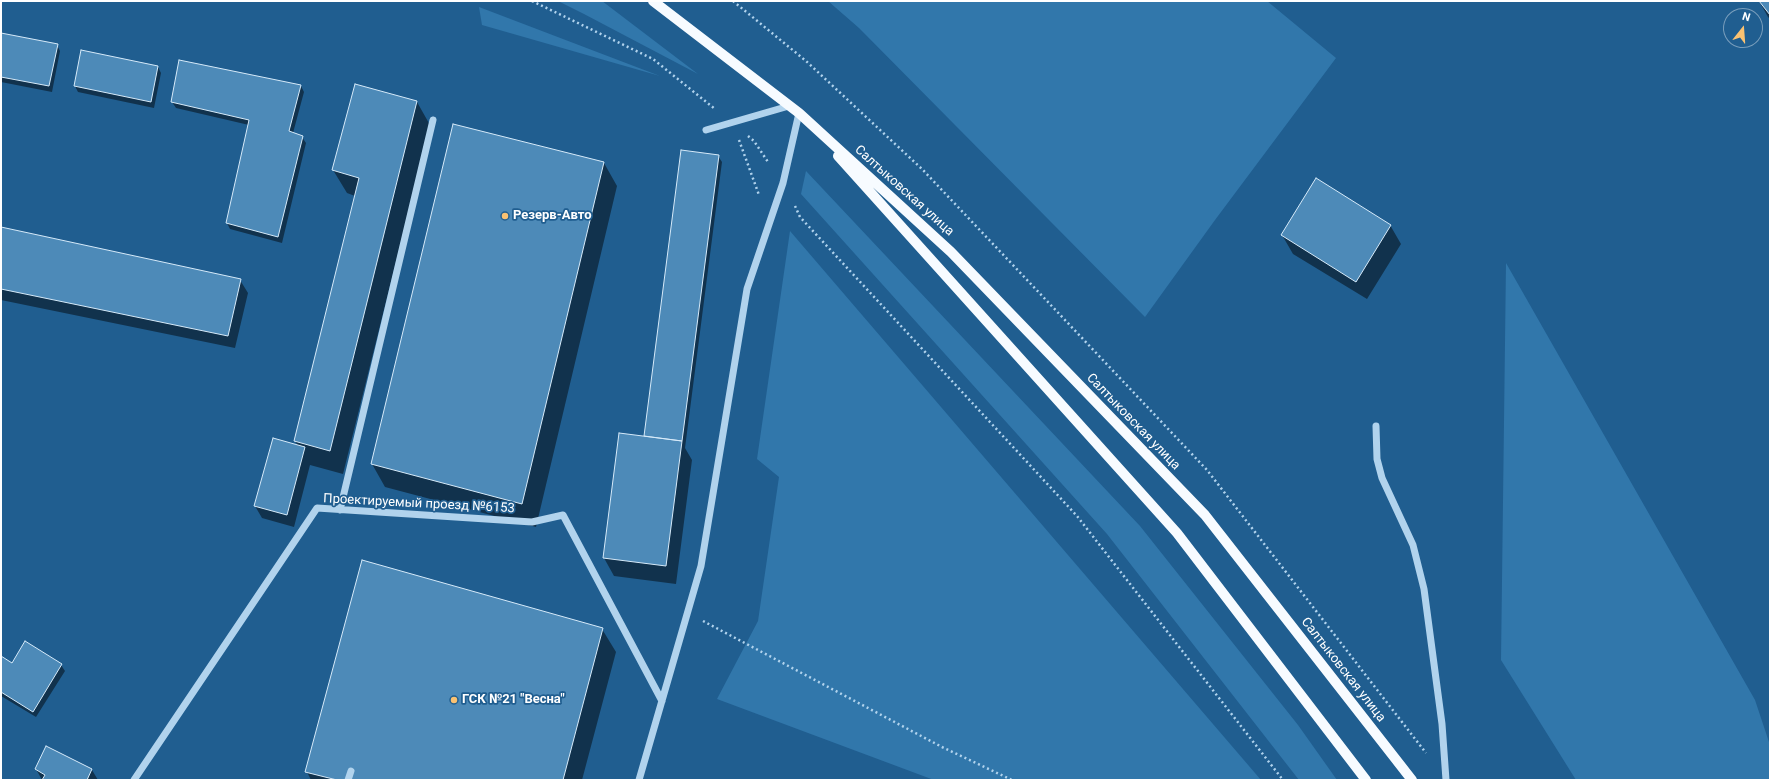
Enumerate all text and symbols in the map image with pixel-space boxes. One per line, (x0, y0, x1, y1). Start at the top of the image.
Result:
north arrow (1723, 8, 1763, 48)
text: N (1741, 10, 1752, 24)
street label: Салтыковская улица (851, 142, 957, 240)
place label: Резерв-Авто (513, 208, 592, 224)
marker: Резерв-Авто (500, 211, 510, 221)
street label: Салтыковская улица (1083, 371, 1183, 473)
street label: Проектируемый проезд №6153 (323, 491, 515, 517)
street label: Салтыковская улица (1297, 615, 1389, 725)
place label: ГСК №21 "Весна" (462, 692, 565, 708)
marker: ГСК №21 "Весна" (449, 695, 459, 705)

